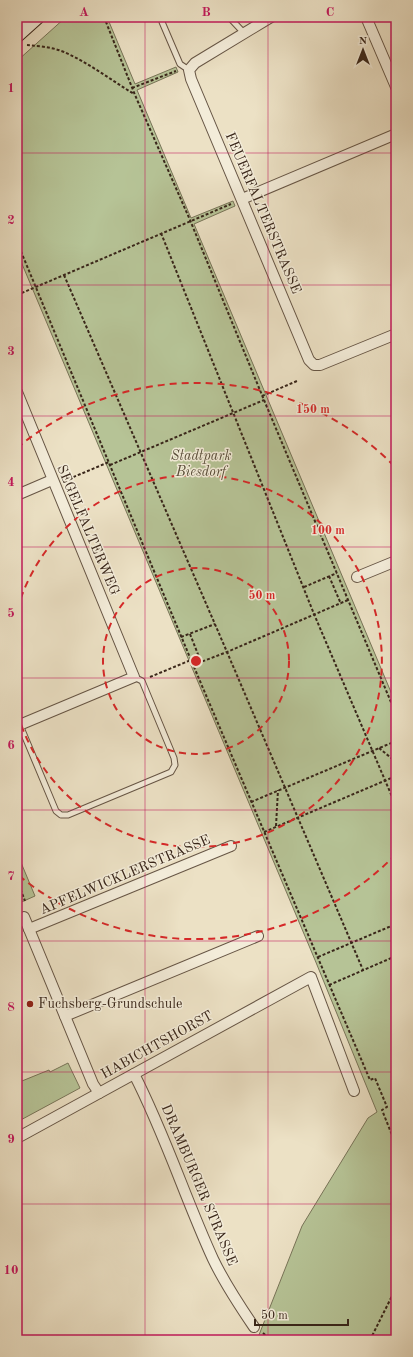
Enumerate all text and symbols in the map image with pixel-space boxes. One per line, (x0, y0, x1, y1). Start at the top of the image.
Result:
text: A (79, 6, 89, 19)
text: B (201, 6, 211, 19)
text: C (326, 6, 334, 19)
north arrow (343, 30, 383, 70)
text: N (359, 36, 368, 47)
text: 1 (7, 82, 15, 95)
street label: FEUERFALTERSTRASSE (223, 130, 303, 296)
text: 2 (7, 214, 15, 227)
text: 3 (7, 345, 15, 358)
text: 150 m (296, 403, 330, 416)
park label: Stadtpark Biesdorf (171, 449, 231, 480)
street label: SEGELFALTERWEG (54, 463, 122, 597)
text: 4 (7, 476, 15, 489)
text: 100 m (311, 525, 345, 537)
text: 50 m (249, 589, 276, 602)
text: 5 (7, 607, 15, 620)
centre of rings (189, 654, 203, 668)
text: 6 (7, 739, 15, 752)
street label: APFELWICKLERSTRASSE (38, 833, 212, 917)
text: 7 (7, 870, 15, 883)
place label: Fuchsberg-Grundschule (38, 997, 182, 1011)
marker: Fuchsberg-Grundschule (25, 999, 35, 1009)
text: 8 (7, 1001, 15, 1014)
street label: HABICHTSHORST (99, 1008, 215, 1082)
street label: DRAMBURGER STRASSE (159, 1102, 239, 1268)
text: 9 (7, 1133, 15, 1146)
text: 10 (3, 1264, 19, 1277)
scale bar (255, 1301, 348, 1327)
text: 50 m (261, 1309, 288, 1322)

